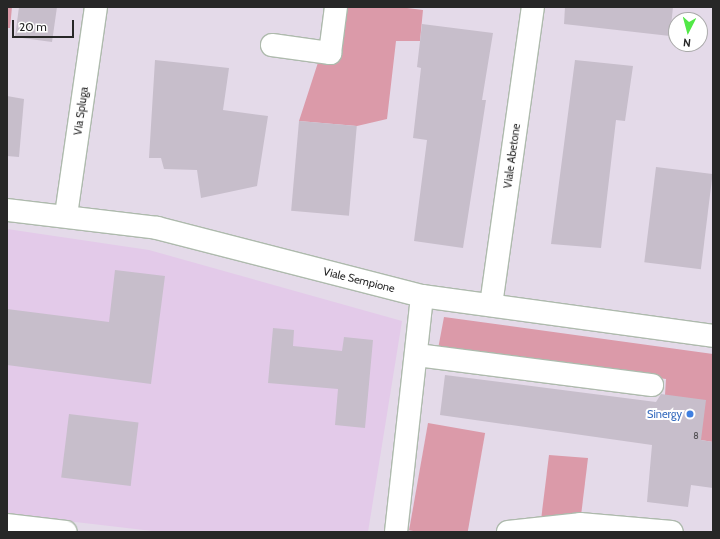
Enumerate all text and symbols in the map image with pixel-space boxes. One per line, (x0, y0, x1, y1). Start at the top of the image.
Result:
scale bar (14, 12, 76, 38)
north arrow (668, 12, 708, 52)
text: 20 m (19, 19, 47, 34)
text: N (682, 36, 691, 50)
street label: Via Spluga (71, 86, 91, 136)
street label: Viale Abetone (501, 123, 523, 189)
street label: Viale Sempione (322, 265, 396, 295)
place label: Sinergy (647, 407, 682, 421)
marker: Sinergy (685, 409, 695, 419)
house number: 8 (693, 431, 699, 441)

